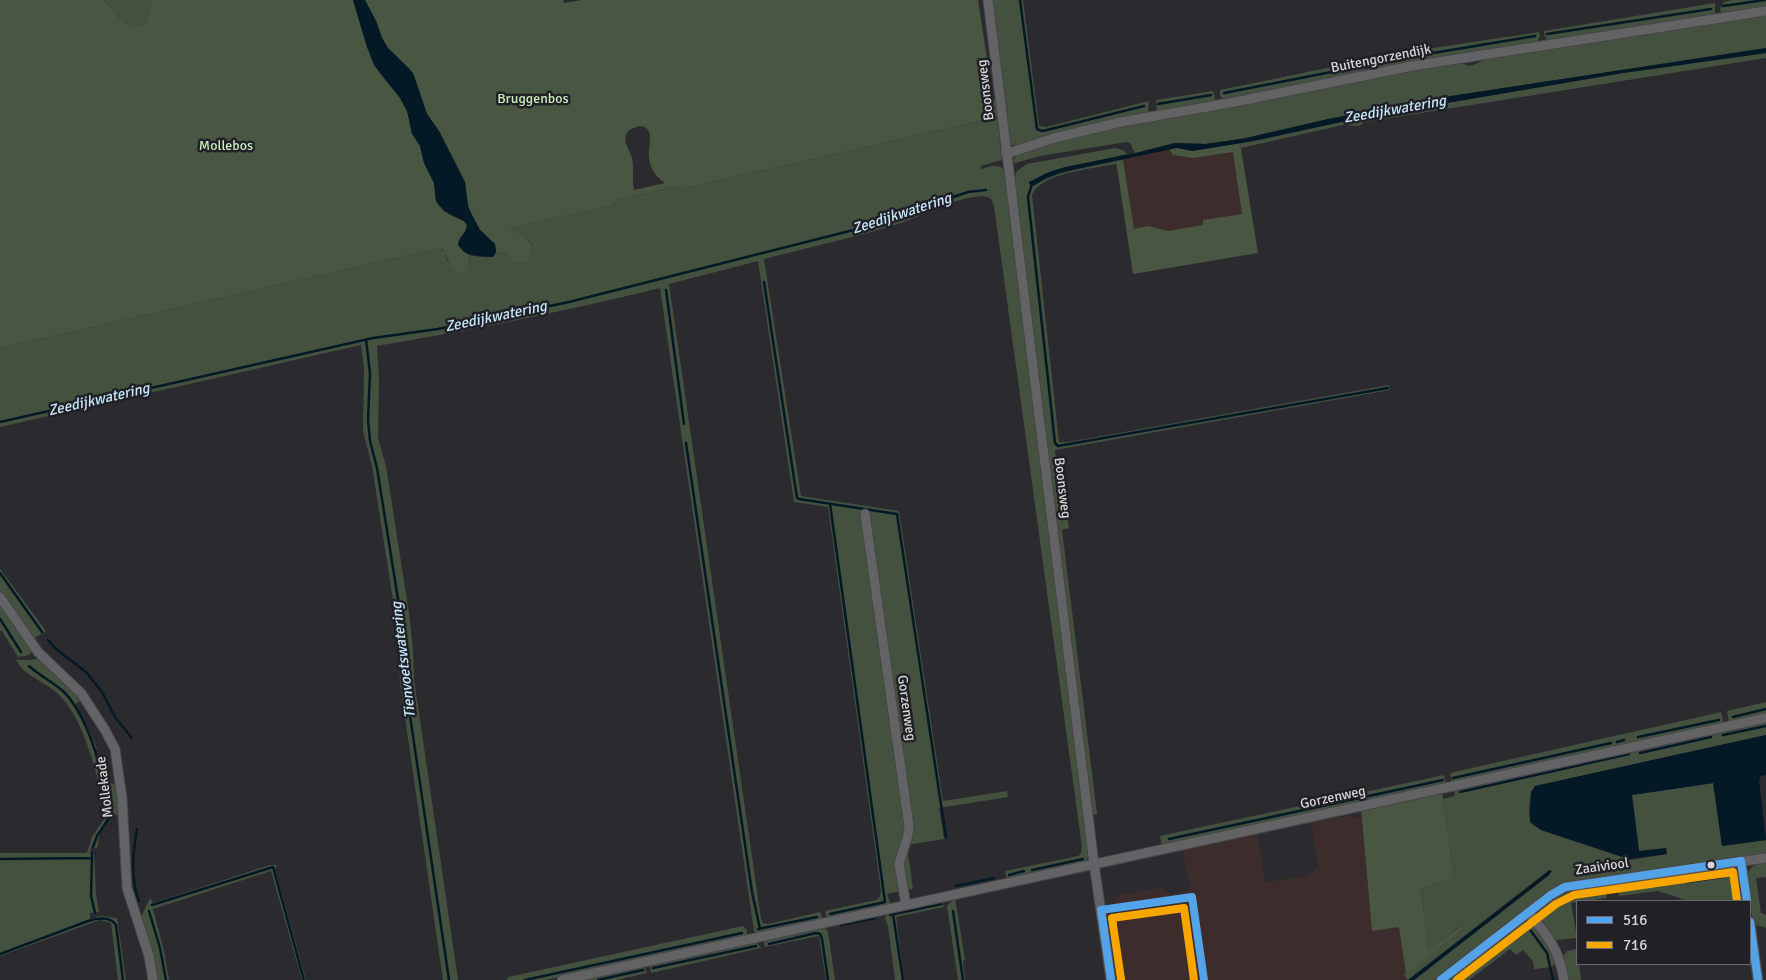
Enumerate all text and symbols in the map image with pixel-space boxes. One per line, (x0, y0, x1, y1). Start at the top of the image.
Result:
street label: Buitengorzendijk (1329, 41, 1433, 77)
street label: Boonsweg (974, 59, 998, 121)
park label: Bruggenbos (497, 91, 569, 107)
water label: Zeedijkwatering (1343, 92, 1447, 128)
park label: Mollebos (199, 138, 253, 154)
water label: Zeedijkwatering (850, 189, 954, 239)
water label: Zeedijkwatering (444, 297, 548, 337)
water label: Zeedijkwatering (47, 380, 151, 420)
street label: Boonsweg (1050, 457, 1074, 519)
water label: Tienvoetswatering (388, 601, 420, 719)
street label: Gorzenweg (893, 674, 919, 742)
street label: Mollekade (93, 755, 117, 819)
street label: Gorzenweg (1299, 783, 1367, 813)
street label: Zaaiviool (1574, 855, 1630, 879)
unlabelled marker (1706, 860, 1716, 870)
legend (1576, 900, 1751, 965)
text: 516 (1623, 911, 1647, 929)
text: 716 (1623, 936, 1647, 954)

